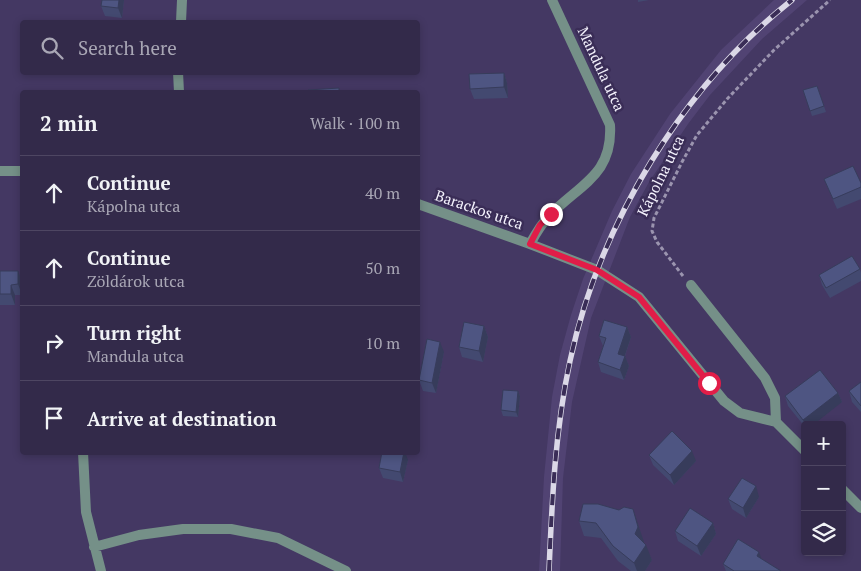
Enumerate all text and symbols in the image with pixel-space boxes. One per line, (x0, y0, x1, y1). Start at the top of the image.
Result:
search box (20, 20, 420, 75)
street label: Mandula utca (574, 23, 630, 114)
icon: search (38, 34, 66, 62)
text: Search here (78, 35, 177, 60)
text: 2 min (40, 109, 97, 137)
text: Walk · 100 m (310, 112, 400, 134)
street label: Kápolna utca (632, 132, 688, 219)
text: Continue (87, 170, 171, 195)
icon: ahead (40, 179, 68, 207)
text: 40 m (365, 182, 400, 204)
street label: Barackos utca (433, 185, 526, 234)
text: Kápolna utca (87, 195, 180, 217)
route end (540, 203, 563, 226)
text: Continue (87, 245, 171, 270)
icon: ahead (40, 254, 68, 282)
text: 50 m (365, 257, 400, 279)
text: Zöldárok utca (87, 270, 185, 292)
text: Turn right (87, 320, 181, 345)
icon: right (40, 329, 68, 357)
text: 10 m (365, 332, 400, 354)
text: Mandula utca (87, 345, 184, 367)
route start (698, 372, 721, 395)
icon: arrive (40, 404, 68, 432)
text: Arrive at destination (87, 406, 276, 431)
map controls (801, 421, 846, 556)
button: + (801, 421, 846, 466)
button: − (801, 466, 846, 511)
button: layers (801, 511, 846, 556)

